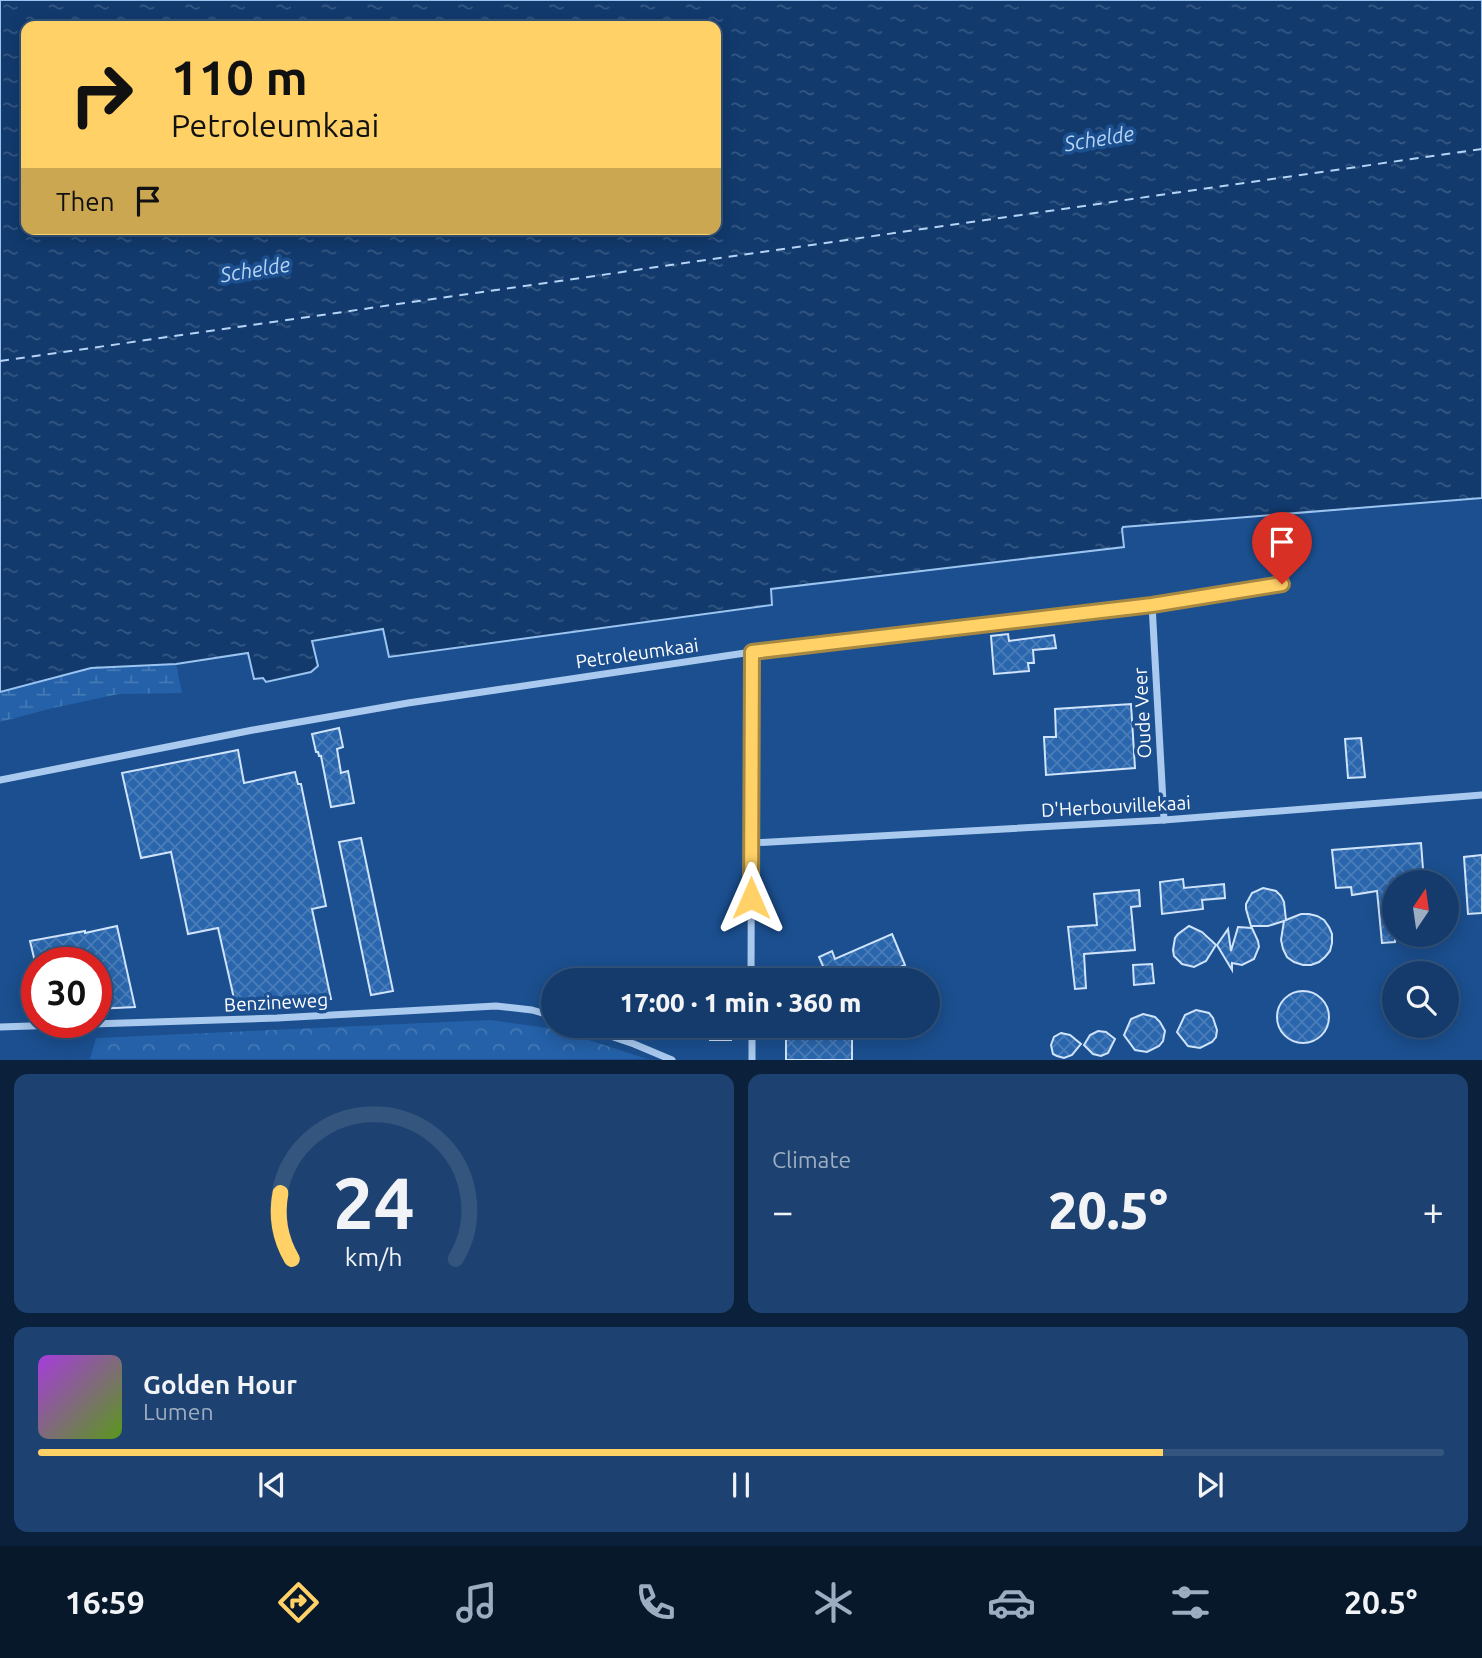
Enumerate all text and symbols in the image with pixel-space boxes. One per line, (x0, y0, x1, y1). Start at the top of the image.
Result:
icon: right (56, 49, 147, 140)
text: 110 m (171, 49, 308, 104)
text: Petroleumkaai (171, 107, 379, 143)
water label: Schelde (1061, 121, 1136, 156)
icon: arrive (129, 182, 167, 220)
text: Then (56, 187, 115, 216)
water label: Schelde (217, 252, 292, 287)
pin (1252, 512, 1312, 584)
icon: arrive (1263, 523, 1301, 561)
street label: Petroleumkaai (574, 634, 700, 672)
street label: Oude Veer (1129, 667, 1155, 759)
street label: D'Herbouvillekaai (1041, 791, 1191, 821)
position arrow (714, 861, 788, 935)
north arrow (1382, 870, 1460, 947)
map controls (1382, 870, 1459, 1038)
speed limit sign: 30 (21, 947, 112, 1038)
button: search (1382, 961, 1459, 1038)
street label: Benzineweg (223, 988, 329, 1016)
text: 17:00 · 1 min · 360 m (620, 988, 861, 1017)
text: Climate (772, 1147, 851, 1172)
text: 24 (333, 1162, 415, 1244)
text: 20.5° (1048, 1181, 1168, 1239)
text: − (772, 1190, 793, 1232)
text: + (1423, 1190, 1444, 1232)
text: km/h (345, 1243, 403, 1271)
text: Golden Hour (143, 1370, 297, 1399)
text: Lumen (143, 1399, 214, 1424)
icon: previous (253, 1466, 291, 1504)
icon: pause (722, 1466, 760, 1504)
icon: next (1191, 1466, 1229, 1504)
icon: directions (274, 1578, 323, 1627)
icon: music (452, 1578, 501, 1627)
icon: phone (631, 1578, 680, 1627)
icon: climate (809, 1578, 858, 1627)
icon: car (987, 1578, 1036, 1627)
icon: filters (1166, 1578, 1215, 1627)
text: 16:59 (65, 1584, 145, 1620)
text: 20.5° (1344, 1584, 1417, 1620)

